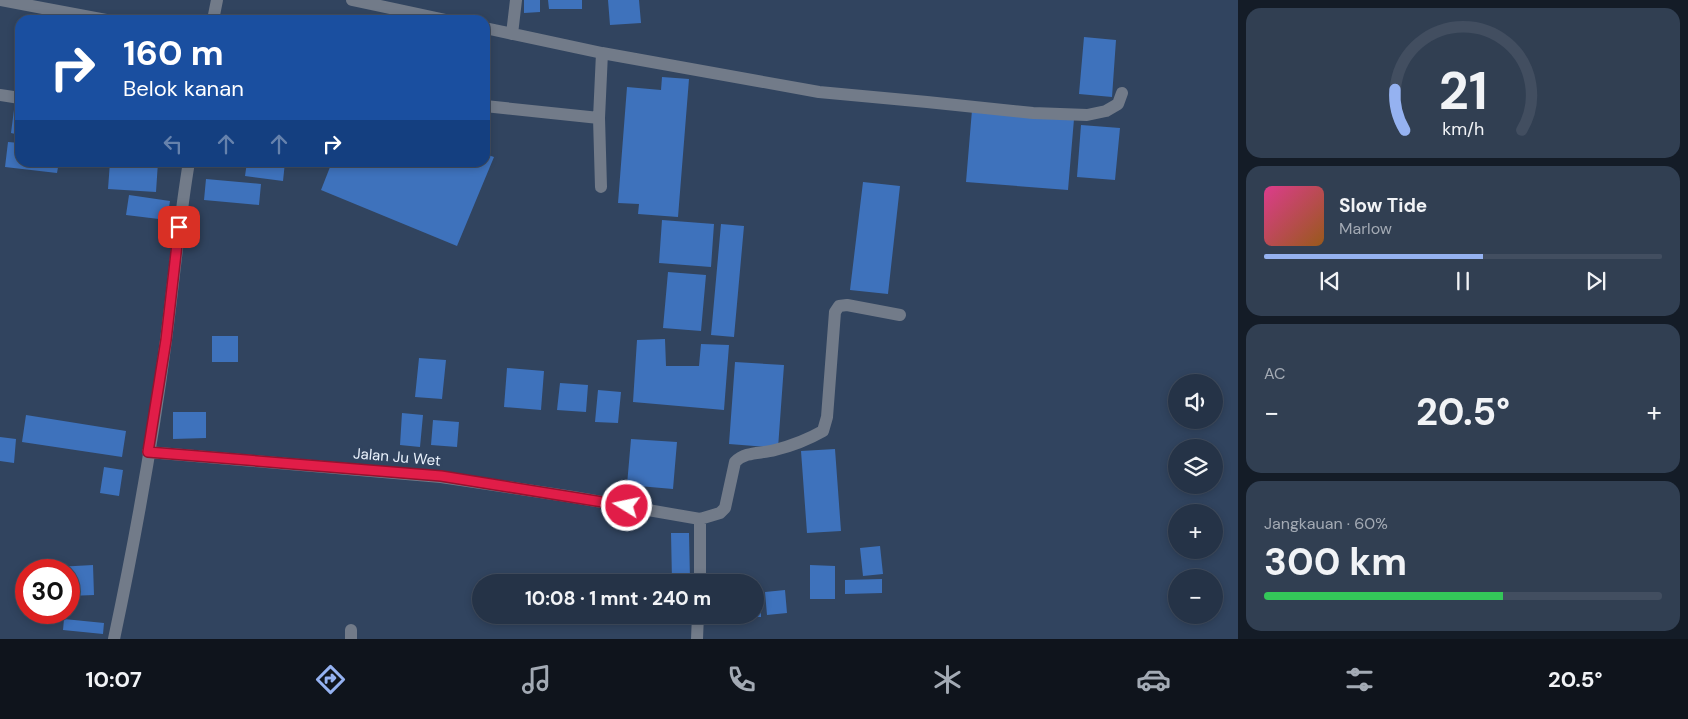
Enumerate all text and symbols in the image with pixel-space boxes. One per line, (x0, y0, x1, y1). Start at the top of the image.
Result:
text: 160 m (123, 30, 224, 76)
icon: right (40, 35, 105, 100)
text: 21 (1439, 57, 1487, 125)
text: Belok kanan (123, 74, 244, 103)
text: km/h (1442, 117, 1484, 141)
icon: left (159, 130, 187, 158)
icon: ahead (212, 130, 240, 158)
icon: ahead (265, 130, 293, 158)
icon: right (318, 130, 346, 158)
text: Slow Tide (1339, 193, 1427, 218)
pin (158, 206, 200, 248)
icon: arrive (165, 213, 193, 241)
text: Marlow (1339, 218, 1392, 239)
icon: previous (1316, 267, 1344, 295)
icon: pause (1449, 267, 1477, 295)
icon: next (1582, 267, 1610, 295)
text: AC (1264, 363, 1285, 384)
map controls (1168, 374, 1223, 624)
button: sound (1168, 374, 1223, 429)
text: 20.5° (1416, 387, 1510, 437)
text: − (1264, 394, 1279, 431)
text: + (1647, 394, 1662, 431)
button: layers (1168, 439, 1223, 494)
street label: Jalan Ju Wet (352, 443, 442, 471)
position arrow (600, 479, 652, 531)
button: + (1168, 504, 1223, 559)
text: Jangkauan · 60% (1264, 513, 1388, 534)
text: 300 km (1264, 537, 1407, 587)
speed limit sign: 30 (15, 559, 80, 624)
button: − (1168, 569, 1223, 624)
text: 10:08 · 1 mnt · 240 m (525, 586, 711, 611)
icon: directions (313, 662, 348, 697)
icon: music (519, 662, 554, 697)
icon: phone (724, 662, 759, 697)
icon: climate (930, 662, 965, 697)
icon: car (1136, 662, 1171, 697)
icon: filters (1342, 662, 1377, 697)
text: 10:07 (85, 665, 142, 694)
text: 20.5° (1548, 665, 1603, 694)

